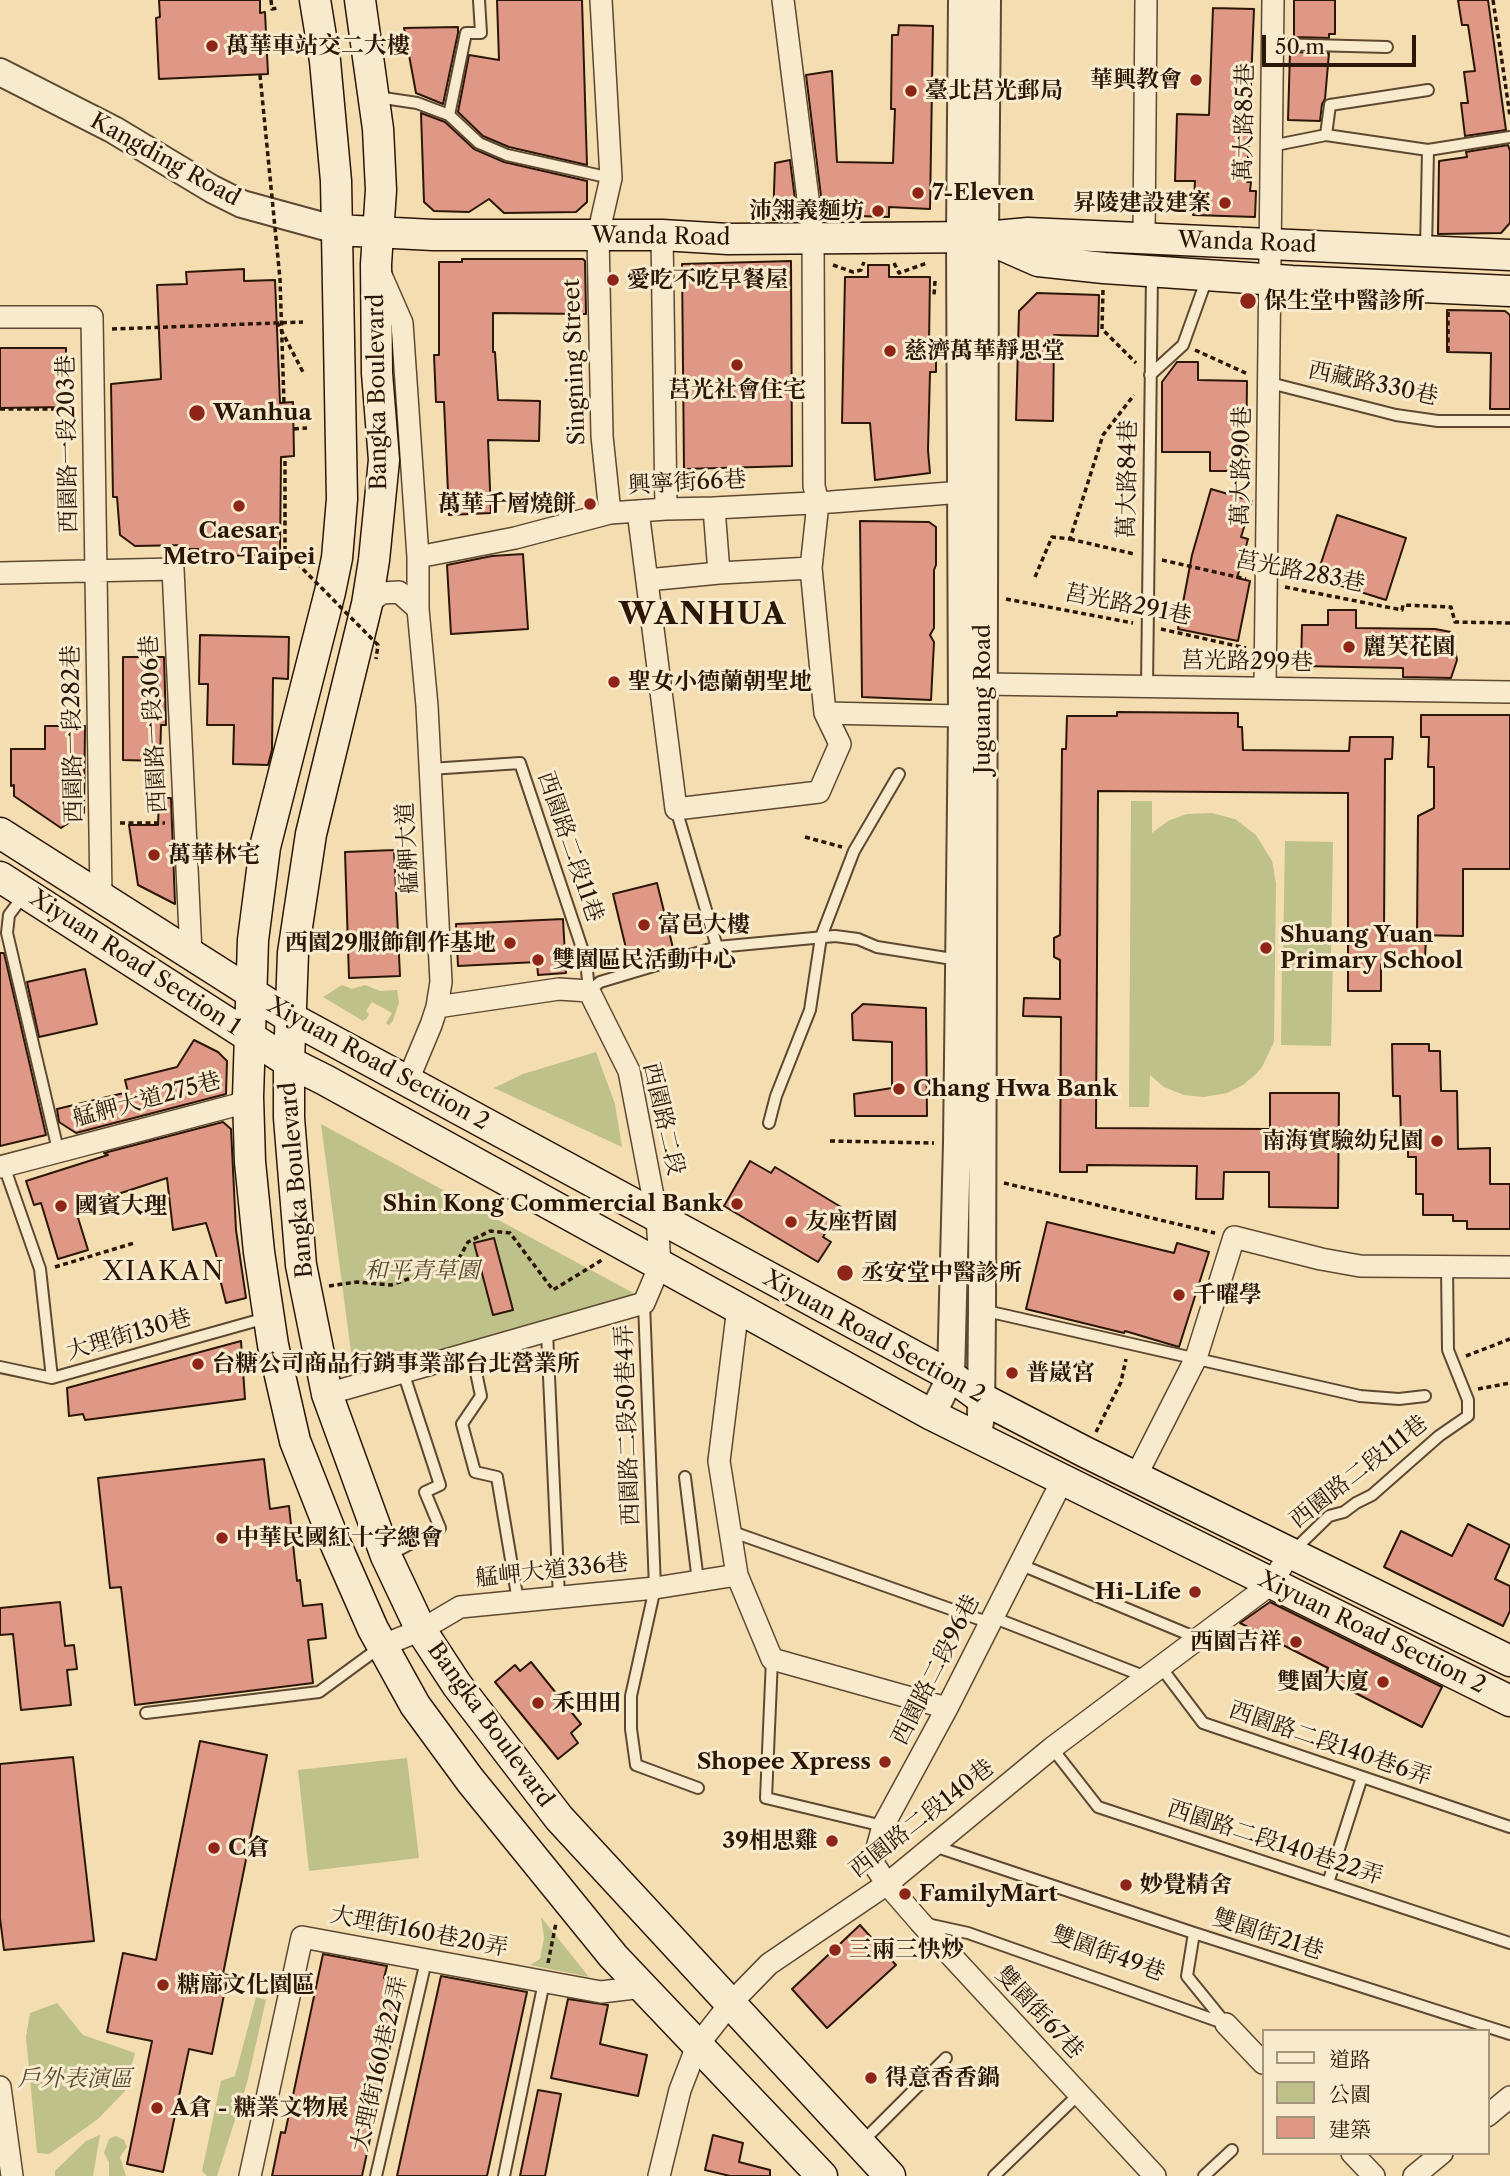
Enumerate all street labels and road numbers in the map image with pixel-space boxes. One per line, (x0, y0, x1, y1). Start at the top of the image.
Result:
street label: 萬大路85巷 (1230, 63, 1260, 181)
street label: Kangding Road (85, 107, 245, 213)
street label: Wanda Road (591, 222, 731, 252)
street label: Wanda Road (1177, 227, 1317, 259)
street label: Singning Street (558, 278, 592, 446)
street label: Bangka Boulevard (362, 293, 394, 491)
street label: 西園路一段203巷 (53, 355, 83, 533)
street label: 西藏路330巷 (1306, 357, 1440, 411)
street label: 萬大路90巷 (1227, 406, 1257, 526)
street label: 萬大路84巷 (1113, 419, 1143, 539)
street label: 興寧街66巷 (627, 466, 747, 500)
street label: 莒光路283巷 (1233, 546, 1367, 598)
street label: 莒光路291巷 (1062, 579, 1194, 631)
street label: Juguang Road (969, 624, 997, 774)
street label: 西園路一段306巷 (136, 634, 172, 814)
street label: 西園路一段282巷 (58, 645, 88, 823)
street label: 莒光路299巷 (1181, 647, 1313, 677)
street label: 西園路二段11巷 (531, 768, 609, 926)
street label: 艋舺大道 (392, 801, 424, 895)
street label: Xiyuan Road Section 1 (24, 885, 246, 1041)
street label: Xiyuan Road Section 2 (262, 992, 494, 1136)
street label: 西園路二段 (637, 1060, 689, 1178)
street label: 艋舺大道275巷 (70, 1067, 224, 1133)
street label: Bangka Boulevard (275, 1081, 319, 1279)
street label: Xiyuan Road Section 2 (758, 1265, 990, 1409)
street label: 大理街130巷 (63, 1304, 195, 1366)
street label: 西園路二段50巷4弄 (611, 1324, 645, 1526)
street label: 西園路二段111巷 (1285, 1410, 1433, 1534)
street label: 艋岬大道336巷 (474, 1549, 630, 1593)
street label: Xiyuan Road Section 2 (1254, 1566, 1490, 1700)
street label: 西園路二段96巷 (886, 1590, 986, 1750)
street label: Bangka Boulevard (421, 1637, 559, 1813)
street label: 西園路二段140巷6弄 (1225, 1696, 1435, 1792)
street label: 西園路二段140巷 (844, 1754, 1000, 1884)
street label: 西園路二段140巷22弄 (1164, 1795, 1386, 1891)
street label: 大理街160巷20弄 (328, 1901, 510, 1963)
street label: 雙園街21巷 (1209, 1904, 1327, 1966)
street label: 雙園街49巷 (1047, 1921, 1169, 1987)
street label: 雙園街67巷 (989, 1961, 1089, 2065)
street label: 大理街160巷22弄 (346, 1974, 414, 2154)

